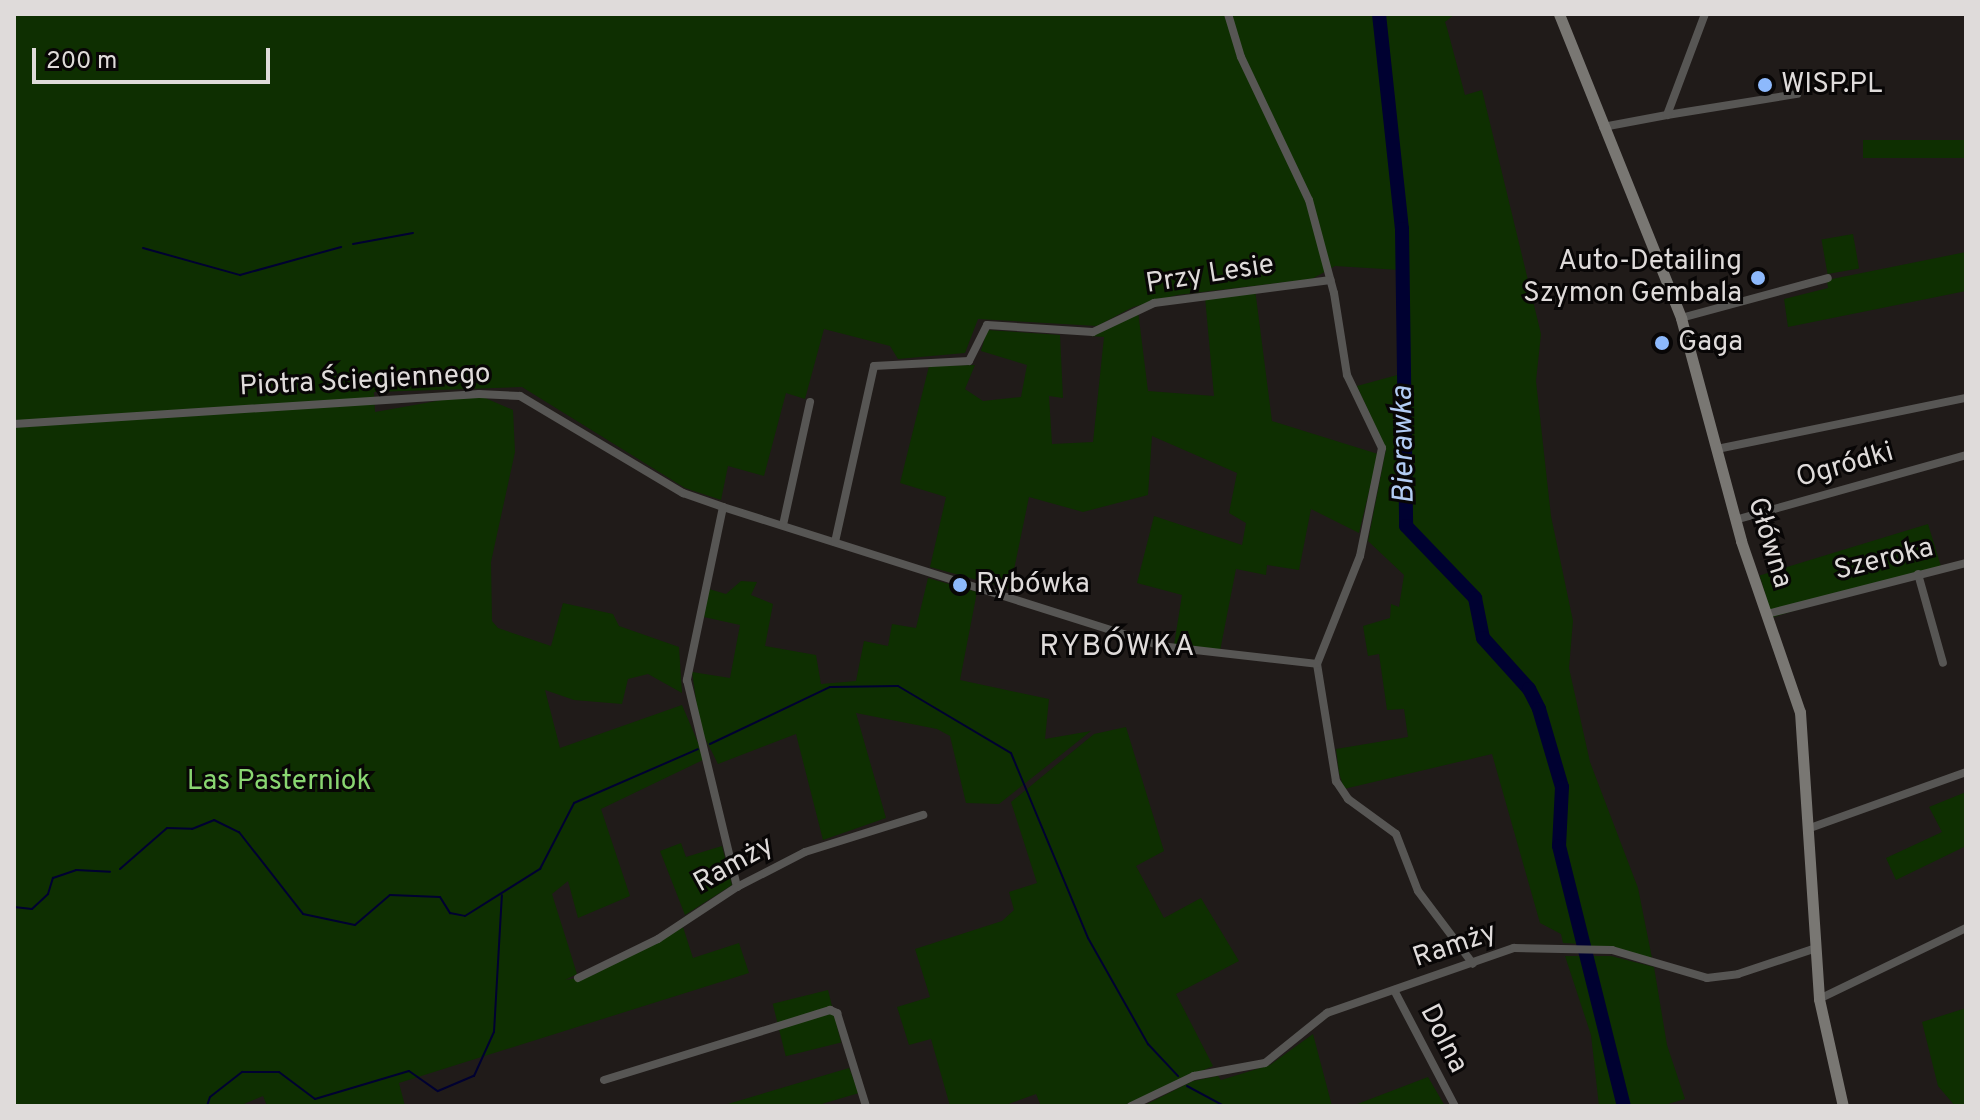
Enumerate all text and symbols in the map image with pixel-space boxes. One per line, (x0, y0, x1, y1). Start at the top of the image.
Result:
scale bar (36, 32, 274, 82)
text: 200 m (46, 47, 117, 77)
place label: WISP.PL (1781, 68, 1883, 102)
marker: WISP.PL (1756, 76, 1774, 94)
place label: Auto-Detailing Szymon Gembala (1523, 245, 1742, 311)
street label: Przy Lesie (1144, 248, 1276, 302)
marker: Auto-Detailing Szymon Gembala (1749, 269, 1767, 287)
place label: Gaga (1678, 326, 1743, 360)
marker: Gaga (1653, 334, 1671, 352)
street label: Piotra Ściegiennego (239, 358, 491, 404)
water label: Bierawka (1386, 386, 1424, 504)
street label: Ogródki (1792, 436, 1898, 496)
street label: Główna (1739, 494, 1799, 592)
street label: Szeroka (1831, 532, 1937, 588)
place label: Rybówka (976, 568, 1090, 602)
marker: Rybówka (951, 576, 969, 594)
district label: RYBÓWKA (1039, 630, 1197, 666)
park label: Las Pasterniok (187, 765, 371, 799)
street label: Ramży (688, 829, 780, 901)
street label: Ramży (1409, 916, 1501, 976)
street label: Dolna (1412, 999, 1474, 1079)

